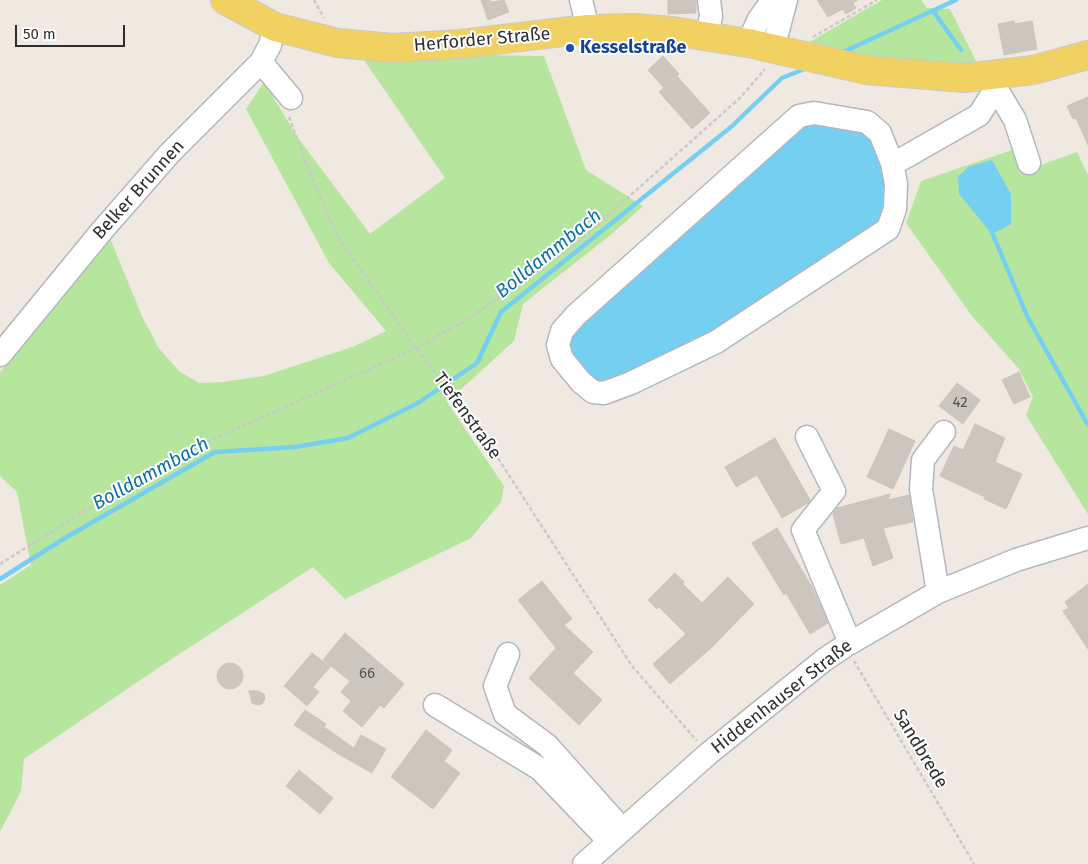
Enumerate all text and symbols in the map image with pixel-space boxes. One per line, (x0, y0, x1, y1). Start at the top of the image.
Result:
scale bar (18, 15, 128, 47)
street label: Herforder Straße (413, 23, 551, 57)
text: 50 m (23, 25, 56, 43)
place label: Kesselstraße (580, 37, 686, 59)
marker: Kesselstraße (564, 42, 576, 54)
street label: Belker Brunnen (89, 136, 189, 244)
water label: Bolldammbach (492, 204, 606, 304)
street label: Tiefenstraße (428, 368, 506, 464)
house number: 42 (952, 394, 968, 412)
water label: Bolldammbach (89, 433, 213, 515)
street label: Hiddenhauser Straße (707, 635, 857, 759)
house number: 66 (359, 665, 375, 683)
street label: Sandbrede (888, 706, 952, 792)

